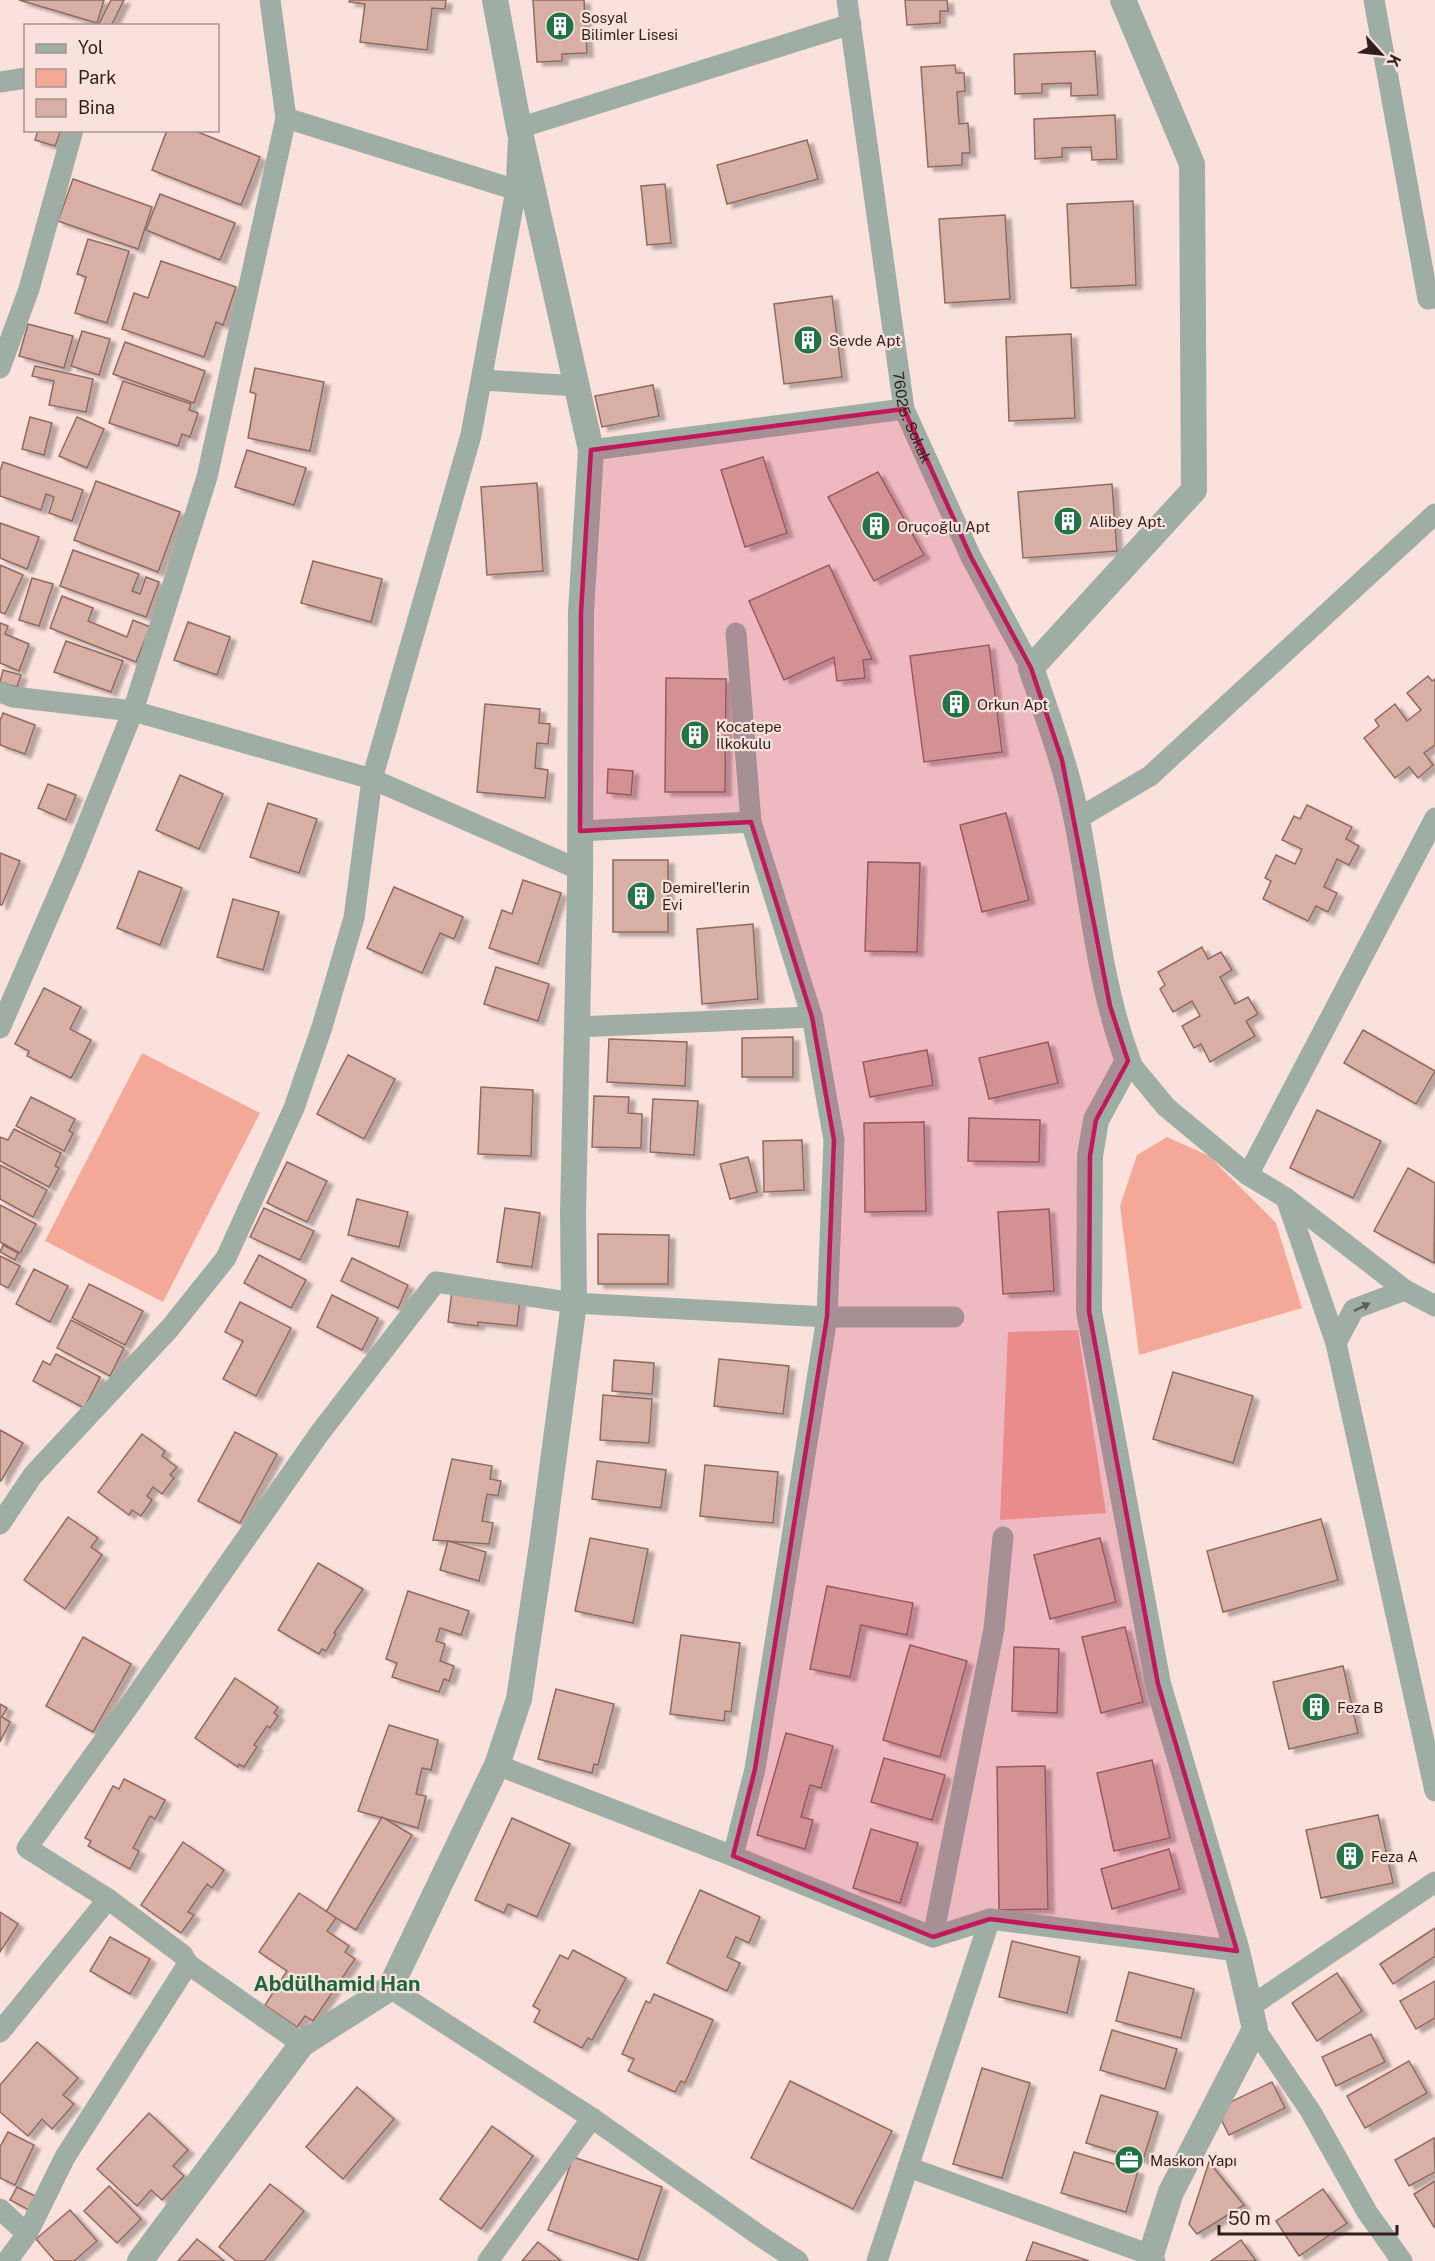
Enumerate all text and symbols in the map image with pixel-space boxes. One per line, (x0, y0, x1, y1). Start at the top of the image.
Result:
place label: Sosyal Bilimler Lisesi (581, 9, 678, 43)
building icon: Sosyal Bilimler Lisesi (544, 10, 576, 42)
legend (24, 24, 219, 132)
north arrow (1351, 24, 1411, 84)
text: Yol (78, 37, 103, 58)
text: K (1383, 51, 1405, 70)
text: Park (78, 67, 116, 88)
text: Bina (78, 97, 115, 118)
building icon: Sevde Apt (792, 324, 824, 356)
place label: Sevde Apt (829, 332, 901, 349)
street label: 76025. Sokak (890, 370, 936, 465)
building icon: Alibey Apt. (1052, 505, 1084, 537)
building icon: Oruçoğlu Apt (860, 510, 892, 542)
place label: Alibey Apt. (1089, 513, 1165, 530)
place label: Oruçoğlu Apt (897, 518, 990, 535)
building icon: Orkun Apt (940, 688, 972, 720)
place label: Orkun Apt (977, 696, 1048, 713)
place label: Kocatepe İlkokulu (716, 718, 782, 752)
building icon: Kocatepe İlkokulu (679, 719, 711, 751)
place label: Demirel'lerin Evi (662, 879, 750, 913)
building icon: Demirel'lerin Evi (625, 880, 657, 912)
one-way arrow (1353, 1303, 1371, 1313)
building icon: Feza B (1300, 1691, 1332, 1723)
place label: Feza B (1337, 1699, 1383, 1716)
building icon: Feza A (1334, 1840, 1366, 1872)
place label: Feza A (1371, 1848, 1418, 1865)
district label: Abdülhamid Han (254, 1971, 420, 1996)
office icon: Maskon Yapı (1113, 2144, 1145, 2176)
place label: Maskon Yapı (1150, 2152, 1237, 2169)
scale bar (1219, 2198, 1398, 2236)
text: 50 m (1228, 2208, 1271, 2229)

